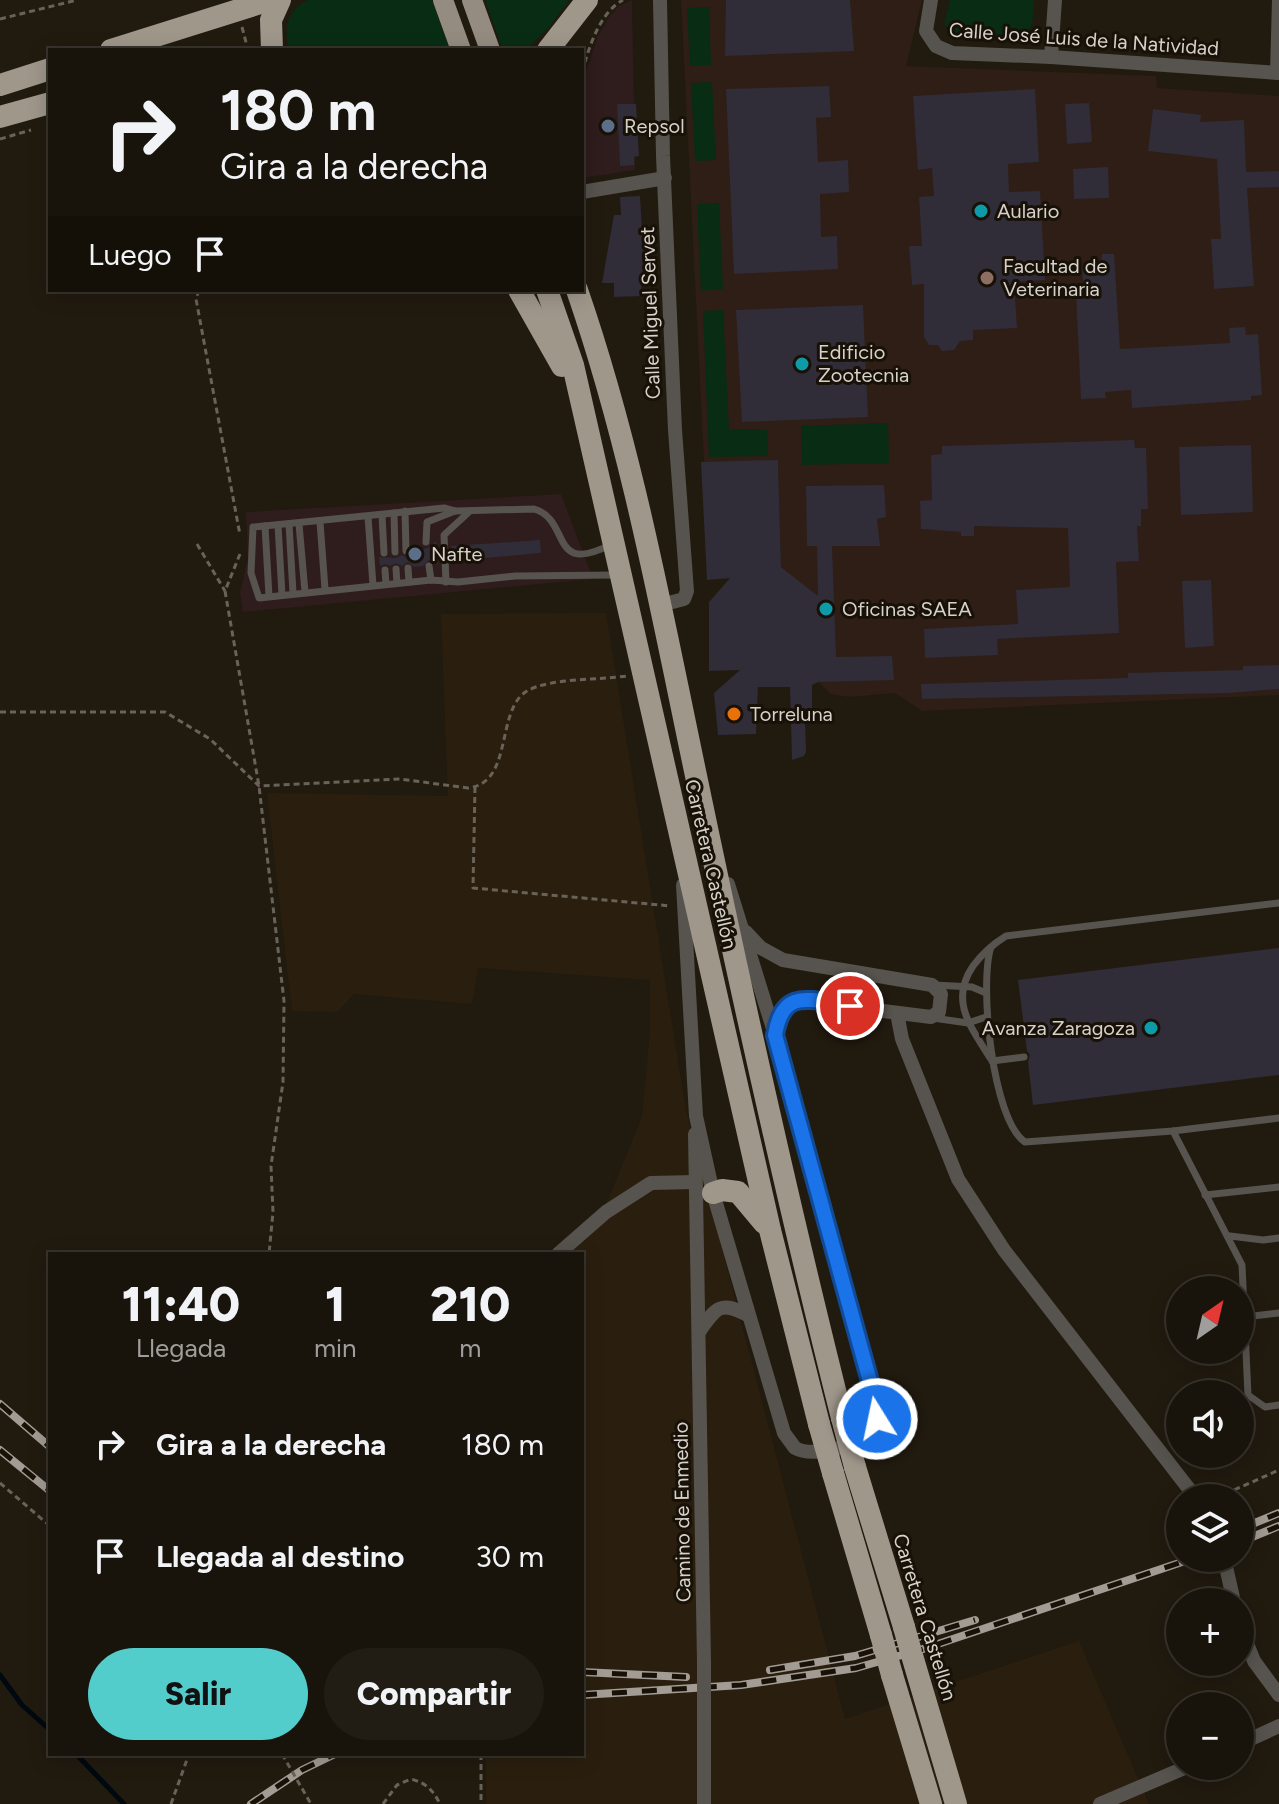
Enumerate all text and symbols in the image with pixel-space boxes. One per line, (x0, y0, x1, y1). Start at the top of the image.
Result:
street label: Calle José Luis de la Natividad (948, 18, 1220, 60)
text: 180 m (220, 77, 376, 144)
icon: right (88, 80, 192, 184)
place label: Repsol (624, 114, 685, 138)
marker: Repsol (599, 117, 617, 135)
text: Gira a la derecha (220, 145, 488, 188)
place label: Aulario (997, 199, 1059, 223)
marker: Aulario (972, 202, 990, 220)
street label: Calle Miguel Servet (635, 226, 665, 400)
icon: arrive (188, 232, 232, 276)
text: Luego (88, 236, 172, 273)
place label: Facultad de Veterinaria (1003, 254, 1107, 301)
marker: Facultad de Veterinaria (978, 269, 996, 287)
place label: Edificio Zootecnia (818, 340, 909, 387)
marker: Edificio Zootecnia (793, 355, 811, 373)
place label: Nafte (431, 542, 483, 566)
marker: Nafte (406, 545, 424, 563)
place label: Oficinas SAEA (842, 597, 972, 621)
marker: Oficinas SAEA (817, 600, 835, 618)
place label: Torreluna (750, 702, 833, 726)
marker: Torreluna (725, 705, 743, 723)
street label: Carretera Castellón (680, 777, 742, 951)
pin (816, 972, 884, 1040)
icon: arrive (828, 984, 872, 1028)
place label: Avanza Zaragoza (982, 1016, 1135, 1040)
marker: Avanza Zaragoza (1142, 1019, 1160, 1037)
text: 11:40 (122, 1275, 240, 1333)
text: 1 (325, 1275, 345, 1333)
text: 210 (430, 1275, 510, 1333)
north arrow (1166, 1276, 1254, 1364)
map controls (1166, 1276, 1254, 1780)
text: Llegada (136, 1332, 226, 1364)
text: min (314, 1332, 357, 1364)
text: m (459, 1332, 481, 1364)
position arrow (835, 1377, 919, 1461)
button: sound (1166, 1380, 1254, 1468)
icon: right (88, 1422, 132, 1466)
street label: Camino de Enmedio (668, 1422, 696, 1602)
text: Gira a la derecha (156, 1426, 386, 1463)
text: 180 m (461, 1426, 544, 1463)
button: layers (1166, 1484, 1254, 1572)
street label: Carretera Castellón (888, 1531, 962, 1703)
icon: arrive (88, 1534, 132, 1578)
text: Llegada al destino (156, 1538, 404, 1575)
text: 30 m (476, 1538, 544, 1575)
button: + (1166, 1588, 1254, 1676)
button: Salir (88, 1648, 308, 1740)
button: Compartir (324, 1648, 544, 1740)
button: − (1166, 1692, 1254, 1780)

